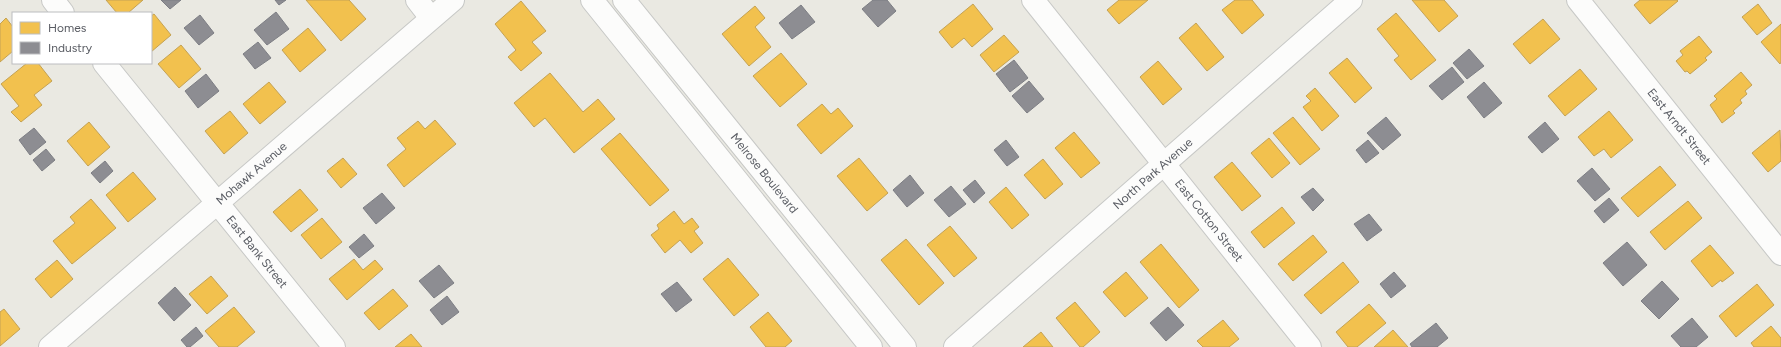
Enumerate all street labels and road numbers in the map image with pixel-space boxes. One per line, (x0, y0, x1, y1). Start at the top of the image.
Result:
street label: East Arndt Street (1644, 86, 1714, 168)
street label: Melrose Boulevard (728, 130, 801, 216)
street label: North Park Avenue (1110, 135, 1196, 212)
street label: Mohawk Avenue (213, 139, 290, 208)
street label: East Cotton Street (1172, 176, 1246, 265)
street label: East Bank Street (223, 213, 291, 291)

